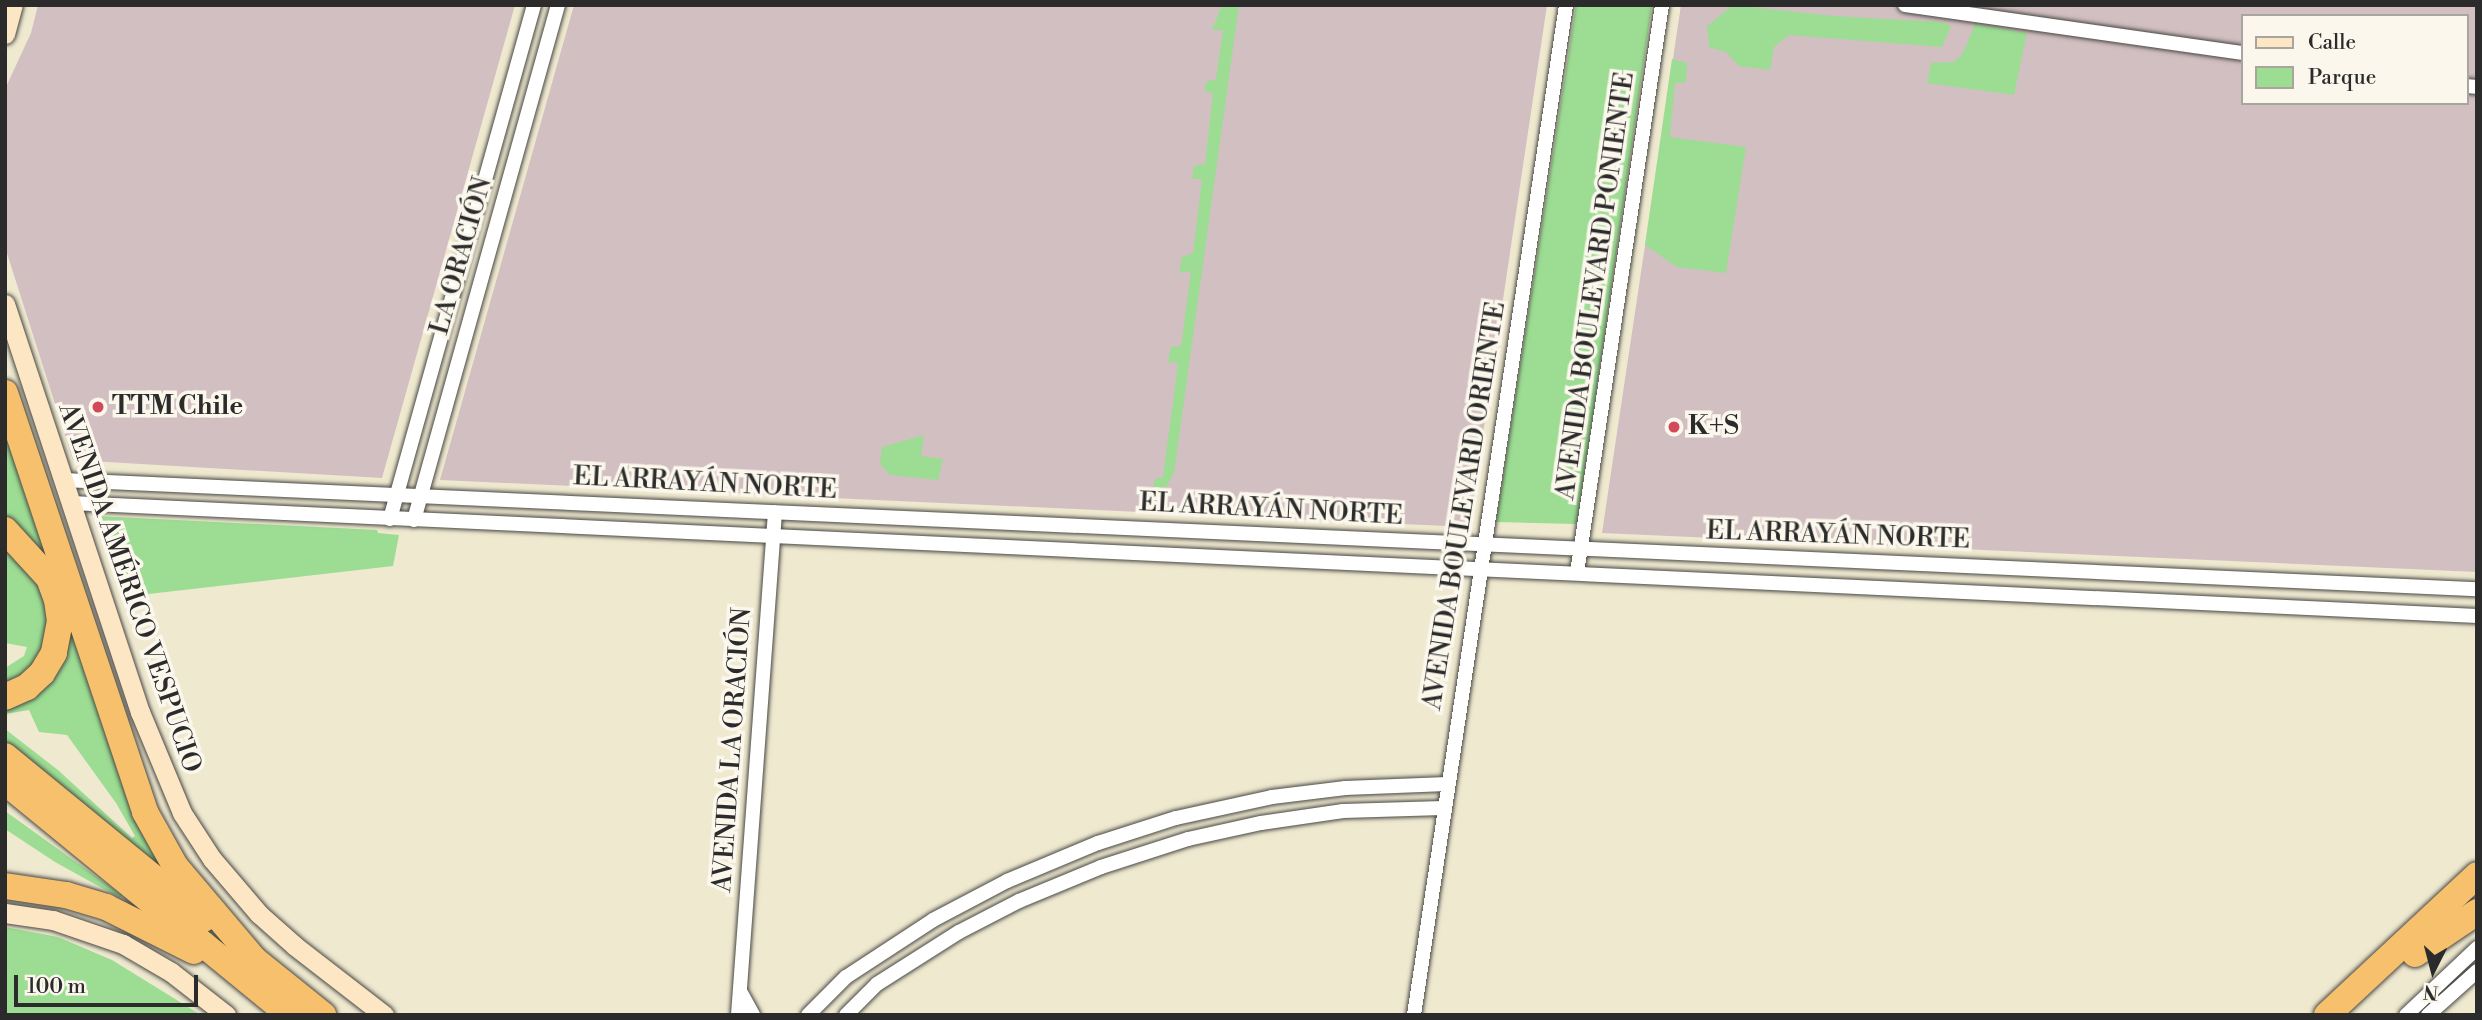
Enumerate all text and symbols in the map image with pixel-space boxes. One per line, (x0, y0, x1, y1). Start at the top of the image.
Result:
legend (2240, 14, 2468, 105)
text: Calle (2308, 30, 2356, 56)
text: Parque (2308, 65, 2376, 91)
street label: AVENIDA BOULEVARD PONIENTE (1551, 70, 1641, 502)
street label: LA ORACIÓN (425, 174, 499, 338)
street label: AVENIDA BOULEVARD ORIENTE (1417, 300, 1513, 712)
place label: TTM Chile (112, 391, 243, 423)
street label: AVENIDA AMÉRICO VESPUCIO (51, 399, 207, 777)
marker: TTM Chile (90, 399, 106, 415)
place label: K+S (1688, 411, 1739, 443)
marker: K+S (1666, 419, 1682, 435)
street label: EL ARRAYÁN NORTE (572, 462, 838, 506)
street label: EL ARRAYÁN NORTE (1138, 488, 1404, 532)
street label: EL ARRAYÁN NORTE (1706, 516, 1970, 556)
street label: AVENIDA LA ORACIÓN (707, 607, 759, 893)
north arrow (2398, 936, 2468, 1006)
scale bar (18, 960, 201, 1004)
text: 100 m (27, 974, 86, 1000)
text: N (2422, 979, 2440, 1005)

